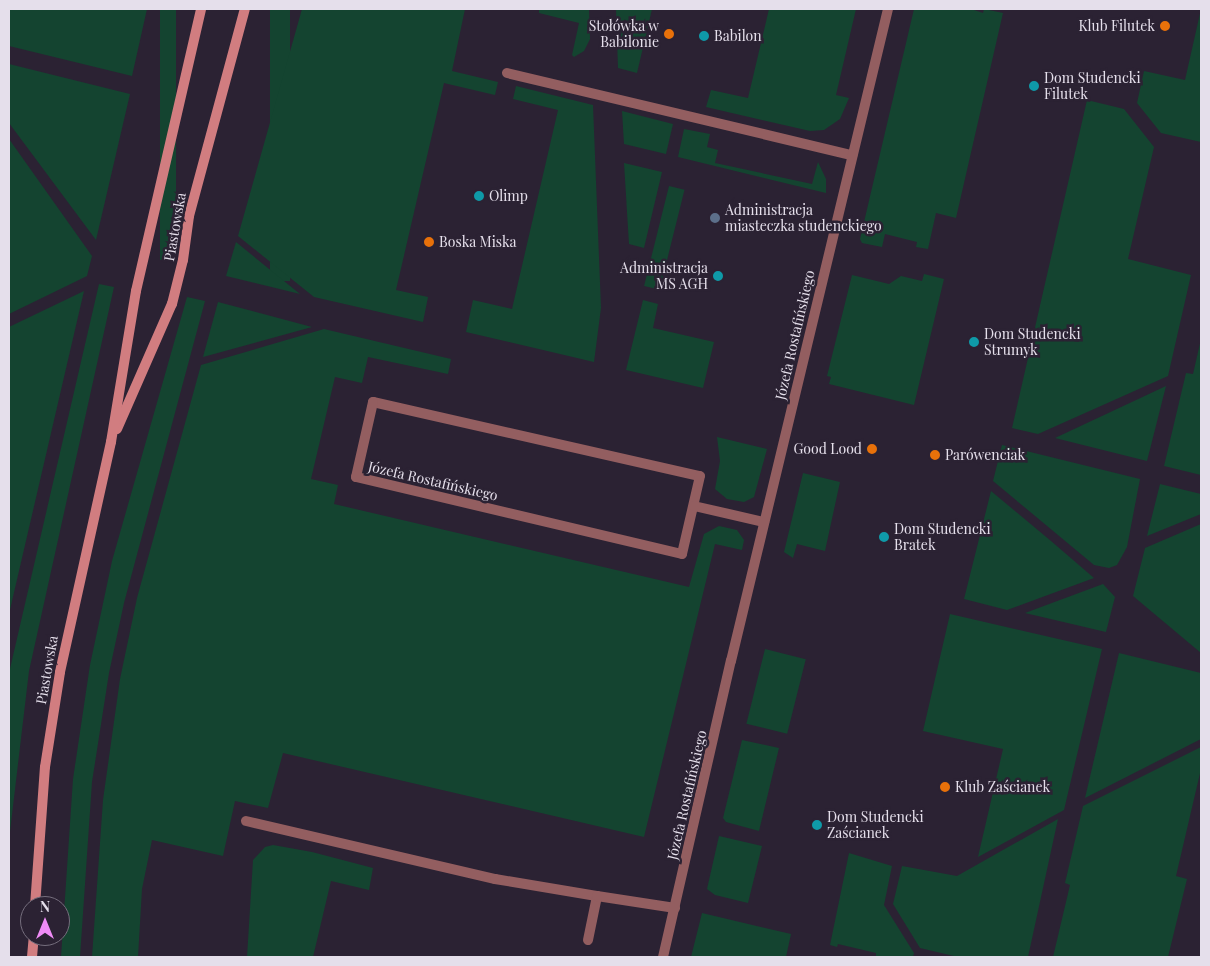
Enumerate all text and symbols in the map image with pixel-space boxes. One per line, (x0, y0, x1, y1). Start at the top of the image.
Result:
place label: Stołówka w Babilonie (588, 18, 659, 50)
place label: Klub Filutek (1078, 18, 1155, 34)
marker: Klub Filutek (1159, 20, 1171, 32)
marker: Stołówka w Babilonie (663, 28, 675, 40)
place label: Babilon (714, 28, 762, 44)
marker: Babilon (698, 30, 710, 42)
place label: Dom Studencki Filutek (1044, 70, 1141, 102)
marker: Dom Studencki Filutek (1028, 80, 1040, 92)
place label: Olimp (489, 188, 528, 204)
marker: Olimp (473, 190, 485, 202)
street label: Piastowska (161, 191, 189, 263)
place label: Administracja miasteczka studenckiego (725, 202, 882, 234)
marker: Administracja miasteczka studenckiego (709, 212, 721, 224)
place label: Boska Miska (439, 234, 517, 250)
marker: Boska Miska (423, 236, 435, 248)
place label: Administracja MS AGH (620, 260, 708, 292)
street label: Józefa Rostafińskiego (772, 268, 818, 402)
marker: Administracja MS AGH (712, 270, 724, 282)
place label: Dom Studencki Strumyk (984, 326, 1081, 358)
marker: Dom Studencki Strumyk (968, 336, 980, 348)
place label: Good Lood (793, 441, 862, 457)
marker: Good Lood (866, 443, 878, 455)
place label: Parówenciak (945, 447, 1025, 463)
marker: Parówenciak (929, 449, 941, 461)
street label: Józefa Rostafińskiego (366, 458, 500, 504)
place label: Dom Studencki Bratek (894, 521, 991, 554)
marker: Dom Studencki Bratek (878, 531, 890, 543)
street label: Piastowska (33, 634, 61, 706)
street label: Józefa Rostafińskiego (664, 728, 710, 862)
place label: Klub Zaścianek (955, 779, 1050, 795)
marker: Klub Zaścianek (939, 781, 951, 793)
place label: Dom Studencki Zaścianek (827, 809, 924, 842)
marker: Dom Studencki Zaścianek (811, 819, 823, 831)
north arrow (20, 896, 70, 946)
text: N (40, 897, 50, 916)

